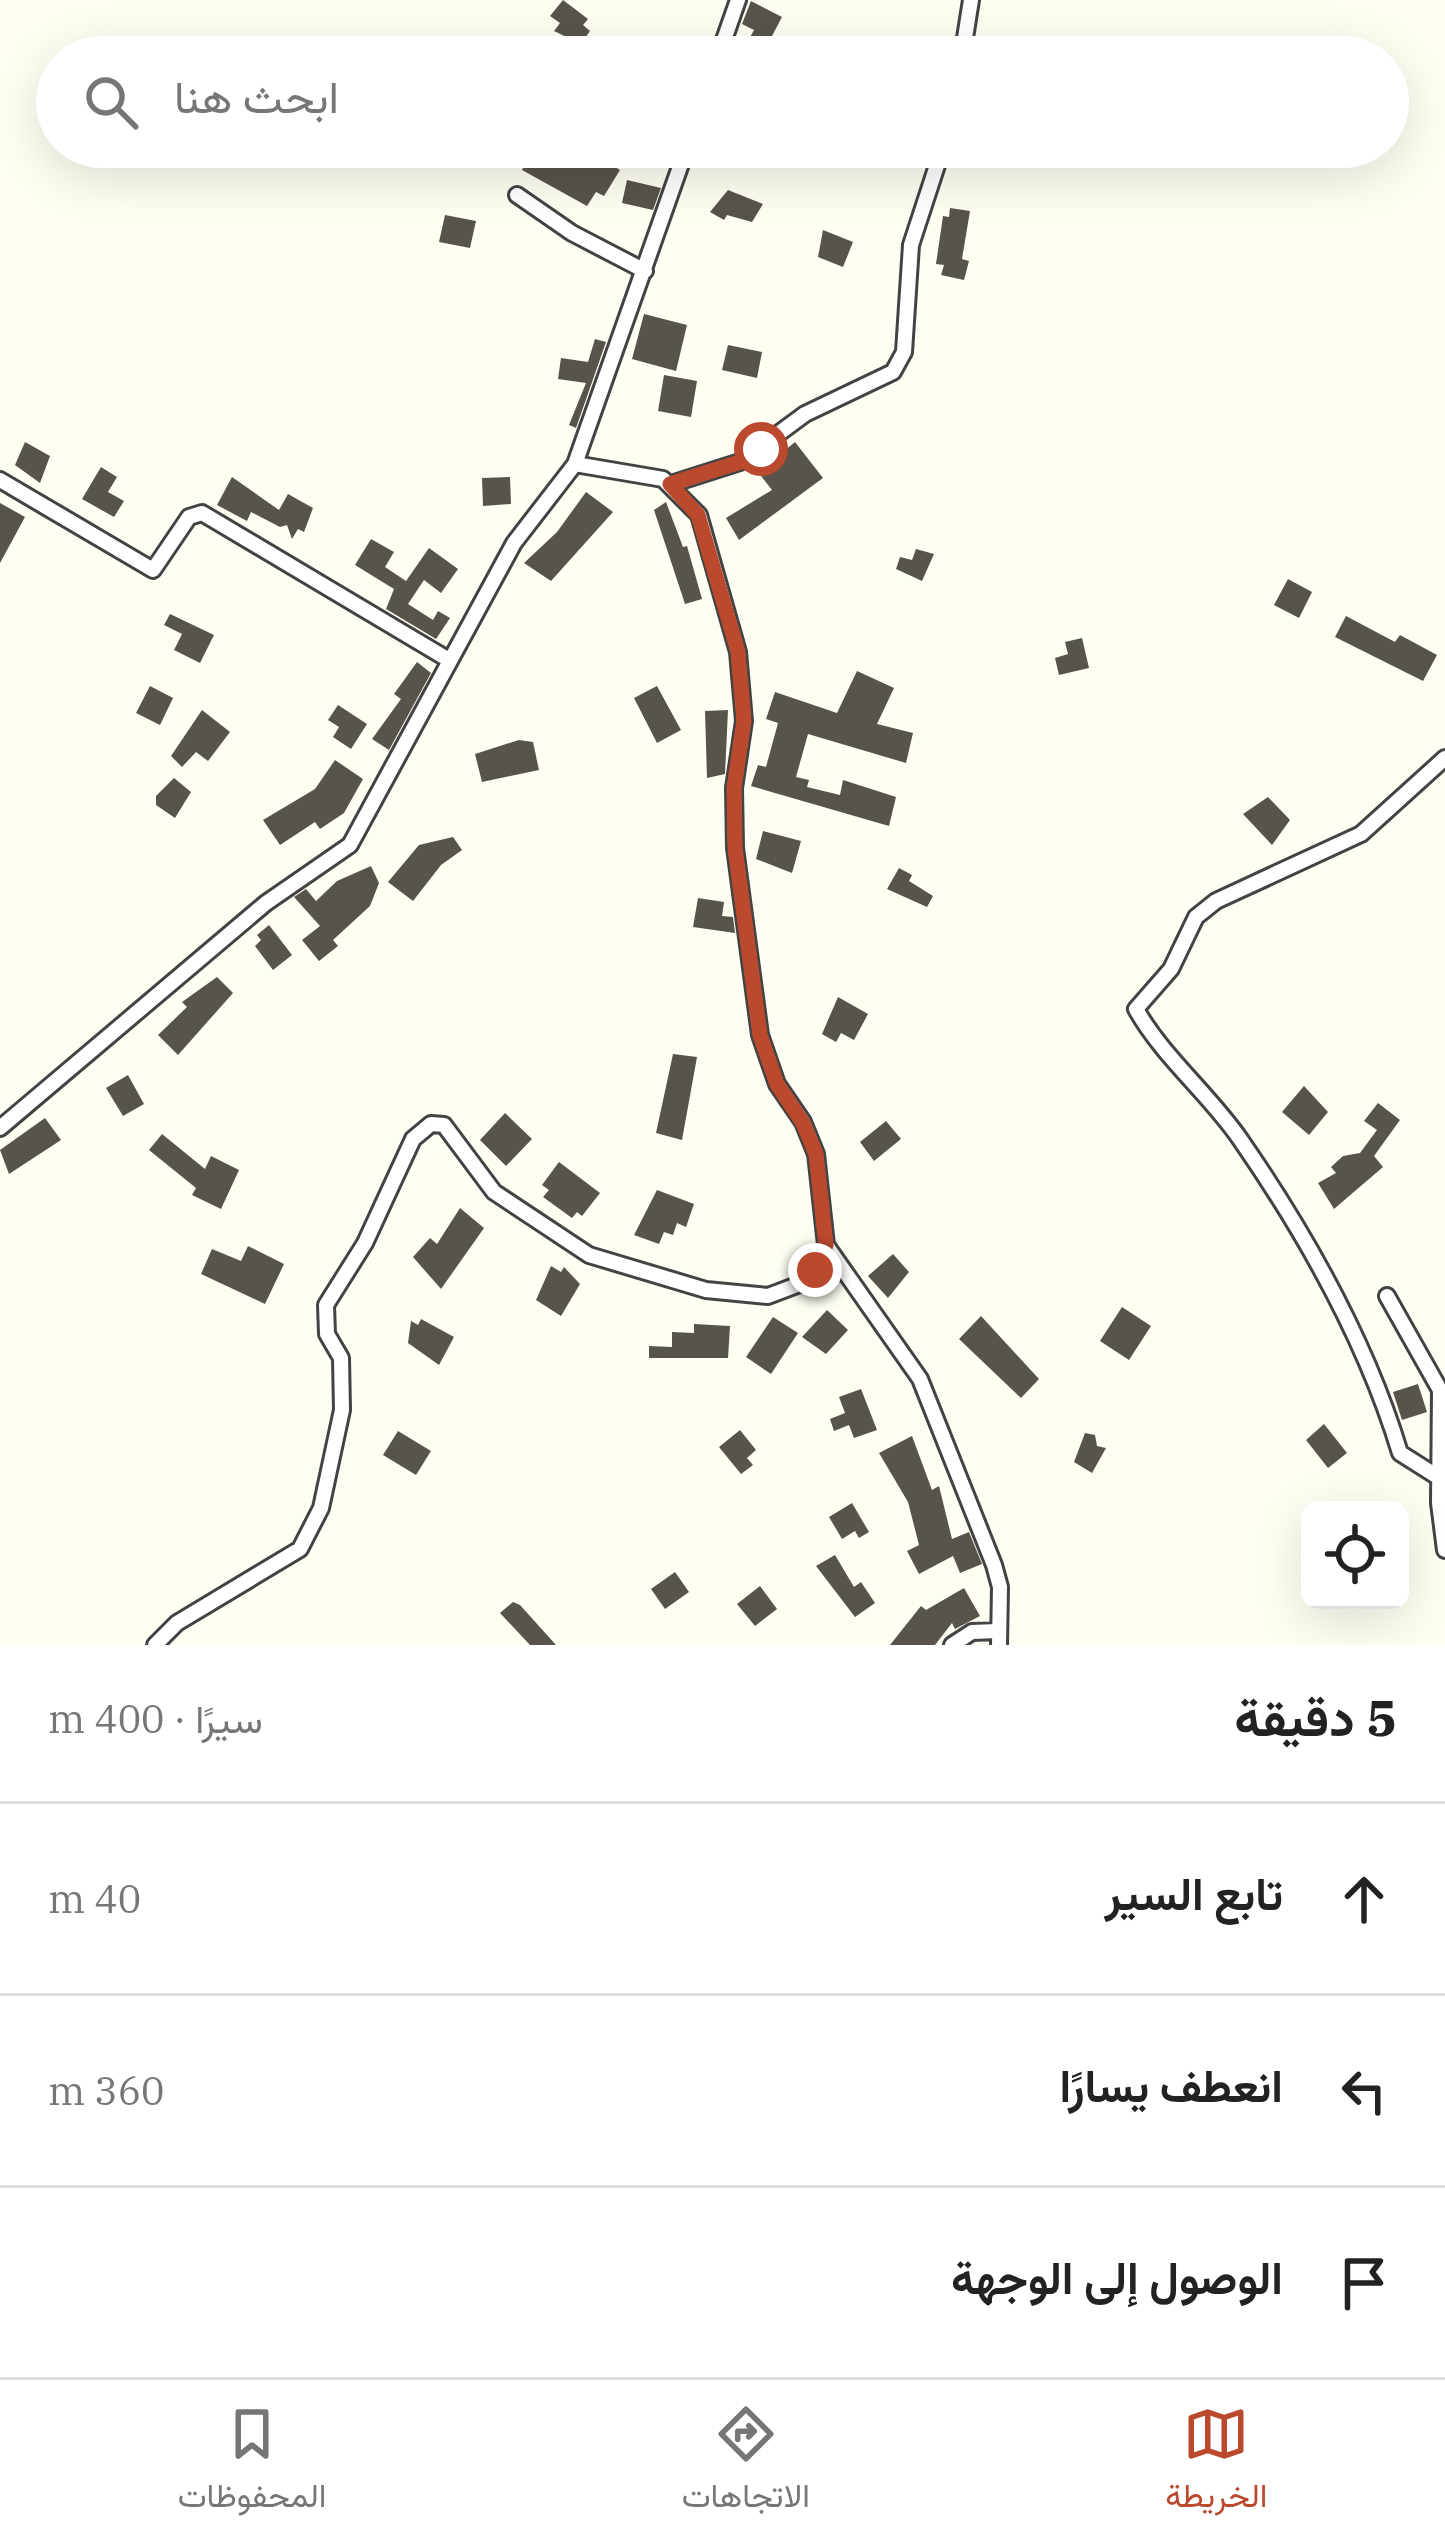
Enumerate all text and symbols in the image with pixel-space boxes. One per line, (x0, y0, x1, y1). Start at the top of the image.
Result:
search box (36, 36, 1409, 168)
text: ابحث هنا (174, 67, 339, 125)
icon: search (78, 69, 144, 135)
route start (734, 422, 788, 476)
route end (788, 1243, 842, 1297)
map controls (1301, 1501, 1409, 1609)
button: locate (1301, 1501, 1409, 1609)
text: 5 دقيقة (1234, 1684, 1397, 1750)
text: سيرًا · 400 m (48, 1693, 263, 1744)
text: تابع السير (1105, 1864, 1283, 1922)
icon: ahead (1331, 1866, 1397, 1932)
text: 40 m (48, 1873, 141, 1924)
text: انعطف يسارًا (1060, 2056, 1283, 2114)
icon: left (1331, 2058, 1397, 2124)
text: 360 m (48, 2065, 164, 2116)
text: الوصول إلى الوجهة (951, 2248, 1283, 2306)
icon: arrive (1331, 2250, 1397, 2316)
tab: المحفوظات (178, 2401, 326, 2525)
tab: الاتجاهات (682, 2401, 810, 2525)
tab: الخريطة (1165, 2401, 1267, 2525)

